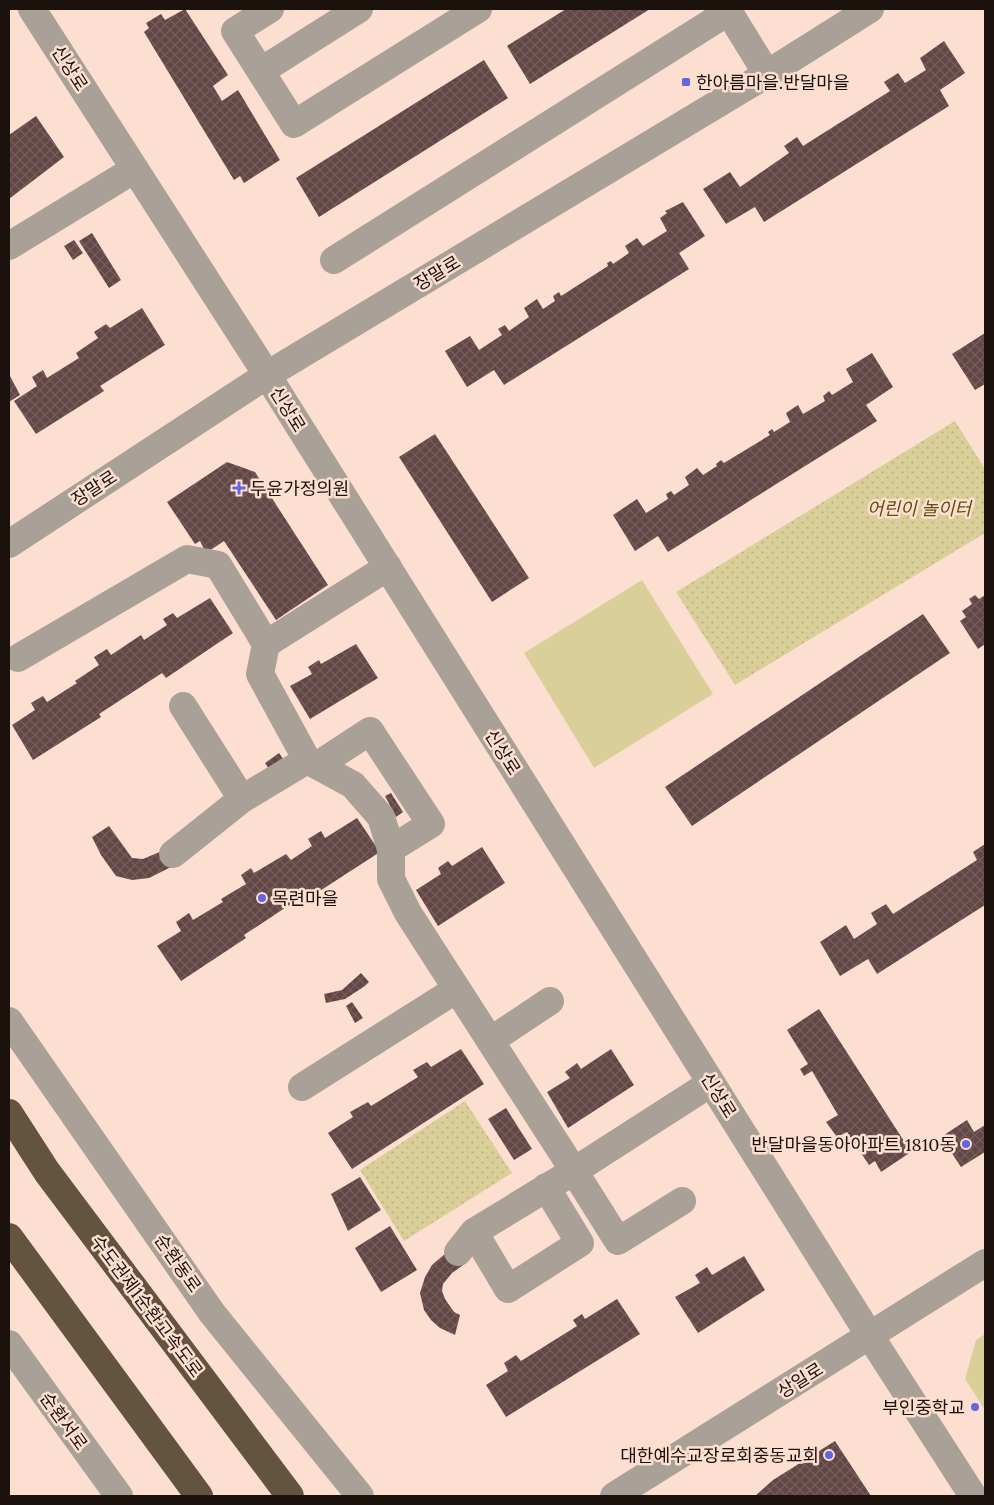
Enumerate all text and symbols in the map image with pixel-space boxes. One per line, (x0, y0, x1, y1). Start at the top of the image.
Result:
street label: 신상로 (47, 41, 93, 95)
place label: 한아름마을.반달마을 (696, 71, 849, 94)
marker: 한아름마을.반달마을 (680, 76, 692, 88)
street label: 장말로 (410, 250, 464, 296)
street label: 신상로 (265, 382, 311, 436)
street label: 장말로 (67, 465, 121, 511)
place label: 두윤가정의원 (250, 477, 349, 500)
marker: 두윤가정의원 (232, 481, 246, 495)
park label: 어린이 놀이터 (867, 497, 973, 520)
street label: 신상로 (480, 725, 526, 779)
place label: 목련마을 (272, 887, 338, 910)
marker: 목련마을 (256, 892, 268, 904)
street label: 신상로 (696, 1068, 742, 1122)
place label: 반달마을동아아파트 1810동 (751, 1133, 956, 1156)
marker: 반달마을동아아파트 1810동 (960, 1138, 972, 1150)
street label: 순환동로 (150, 1229, 206, 1297)
street label: 수도권제1순환고속도로 (86, 1230, 208, 1382)
street label: 상일로 (773, 1357, 827, 1403)
street label: 순환서로 (35, 1387, 93, 1455)
place label: 부인중학교 (882, 1396, 965, 1419)
marker: 부인중학교 (969, 1401, 981, 1413)
place label: 대한예수교장로회중동교회 (620, 1444, 819, 1467)
marker: 대한예수교장로회중동교회 (823, 1449, 835, 1461)

